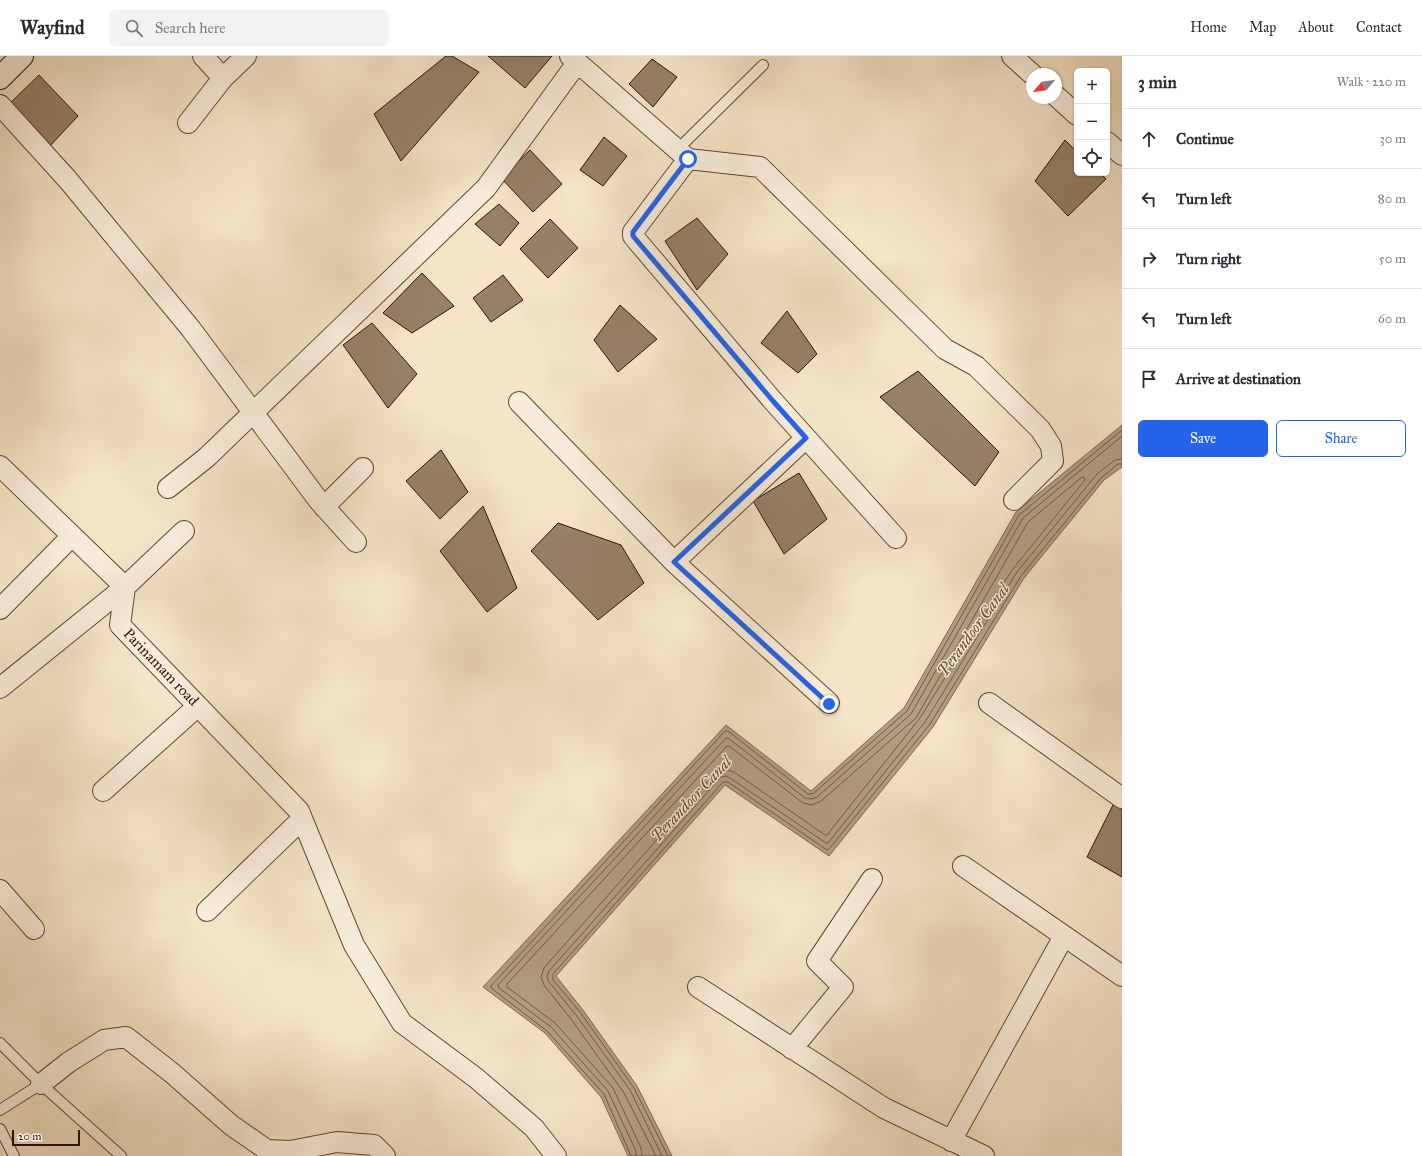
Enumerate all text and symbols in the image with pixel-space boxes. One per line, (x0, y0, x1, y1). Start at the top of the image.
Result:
search box (109, 10, 389, 46)
text: Wayfind (20, 16, 85, 39)
icon: search (123, 17, 145, 39)
text: Search here (155, 19, 226, 37)
text: Home (1190, 19, 1227, 36)
text: Map (1249, 19, 1276, 36)
text: About (1298, 19, 1334, 36)
text: Contact (1356, 19, 1402, 36)
north arrow (1026, 68, 1062, 104)
map controls (1074, 68, 1110, 176)
button: + (1074, 68, 1110, 104)
text: 3 min (1138, 72, 1177, 93)
text: Walk · 220 m (1337, 74, 1406, 90)
button: − (1074, 104, 1110, 140)
icon: ahead (1138, 128, 1160, 150)
text: Continue (1176, 130, 1234, 148)
text: 30 m (1380, 131, 1406, 147)
button: locate (1074, 140, 1110, 176)
route start (679, 150, 697, 168)
icon: left (1138, 188, 1160, 210)
text: Turn left (1176, 190, 1232, 208)
text: 80 m (1378, 191, 1406, 207)
icon: right (1138, 248, 1160, 270)
text: Turn right (1176, 250, 1241, 268)
text: 50 m (1379, 251, 1406, 267)
icon: left (1138, 308, 1160, 330)
text: Turn left (1176, 310, 1232, 328)
text: 60 m (1378, 311, 1406, 327)
icon: arrive (1138, 368, 1160, 390)
text: Arrive at destination (1176, 370, 1301, 388)
button: Save (1138, 420, 1268, 457)
button: Share (1276, 420, 1406, 457)
water label: Perandoor Canal (933, 579, 1014, 680)
street label: Parinamam road (120, 625, 203, 710)
route end (820, 695, 838, 713)
water label: Perandoor Canal (647, 751, 736, 846)
scale bar (12, 1128, 80, 1147)
text: 20 m (18, 1130, 41, 1143)

